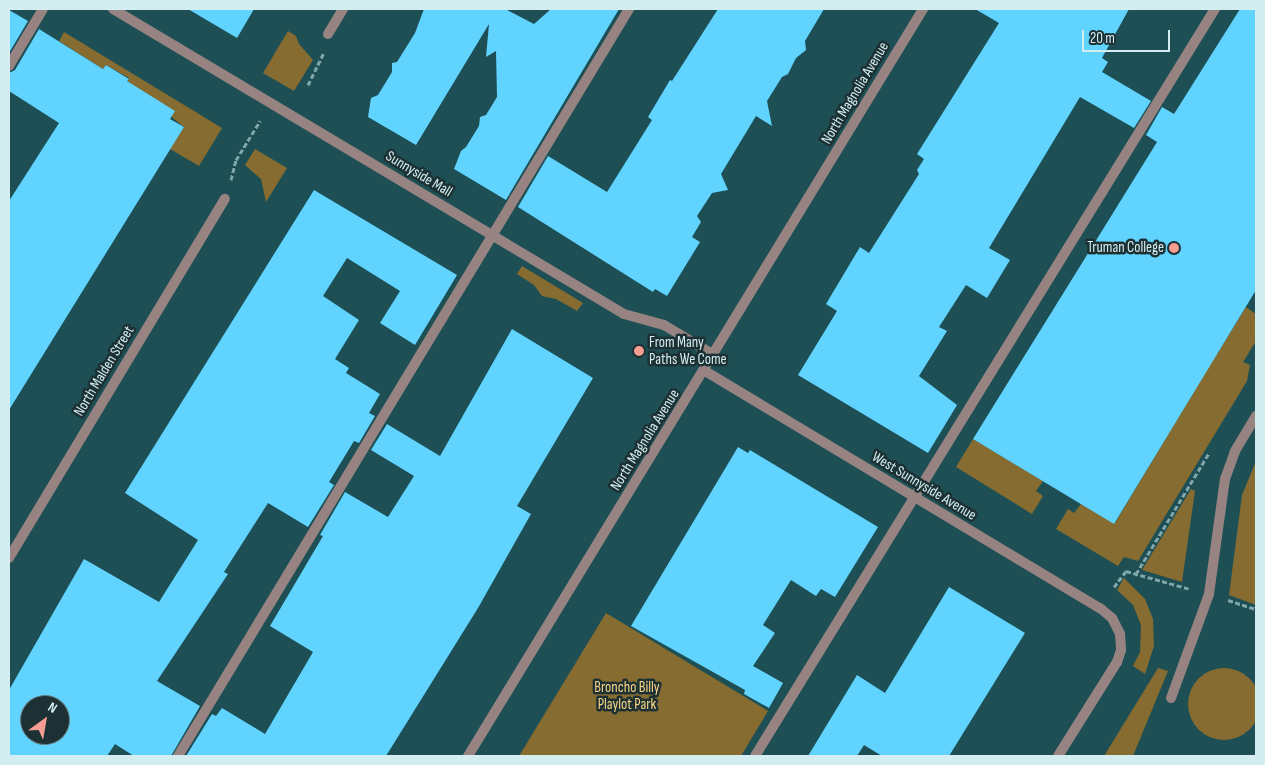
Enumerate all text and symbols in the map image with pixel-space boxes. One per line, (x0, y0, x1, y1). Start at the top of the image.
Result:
scale bar (1085, 20, 1172, 52)
text: 20 m (1090, 29, 1115, 48)
street label: North Magnolia Avenue (817, 39, 893, 147)
street label: Sunnyside Mall (382, 147, 456, 201)
place label: Truman College (1087, 239, 1164, 257)
marker: Truman College (1168, 242, 1180, 254)
street label: North Malden Street (70, 323, 138, 419)
place label: From Many Paths We Come (649, 333, 727, 368)
marker: From Many Paths We Come (633, 345, 645, 357)
street label: North Magnolia Avenue (607, 386, 683, 494)
street label: West Sunnyside Avenue (869, 448, 979, 524)
park label: Broncho Billy Playlot Park (594, 678, 660, 713)
north arrow (20, 695, 70, 745)
text: N (45, 699, 60, 717)

